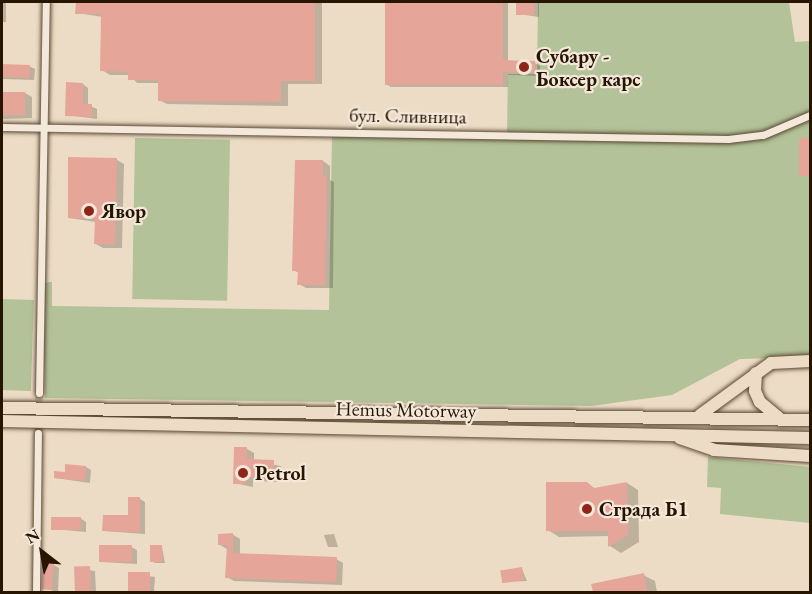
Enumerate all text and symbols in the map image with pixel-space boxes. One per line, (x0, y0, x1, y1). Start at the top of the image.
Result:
place label: Субару - Боксер карс (536, 44, 640, 91)
marker: Субару - Боксер карс (517, 60, 531, 74)
street label: бул. Сливница (349, 103, 467, 129)
place label: Явор (101, 199, 146, 223)
marker: Явор (82, 204, 96, 218)
street label: Hemus Motorway (335, 397, 477, 423)
place label: Petrol (255, 461, 306, 485)
marker: Petrol (236, 466, 250, 480)
place label: Сграда Б1 (599, 497, 688, 521)
marker: Сграда Б1 (580, 502, 594, 516)
north arrow (12, 522, 72, 582)
text: N (22, 524, 43, 548)

